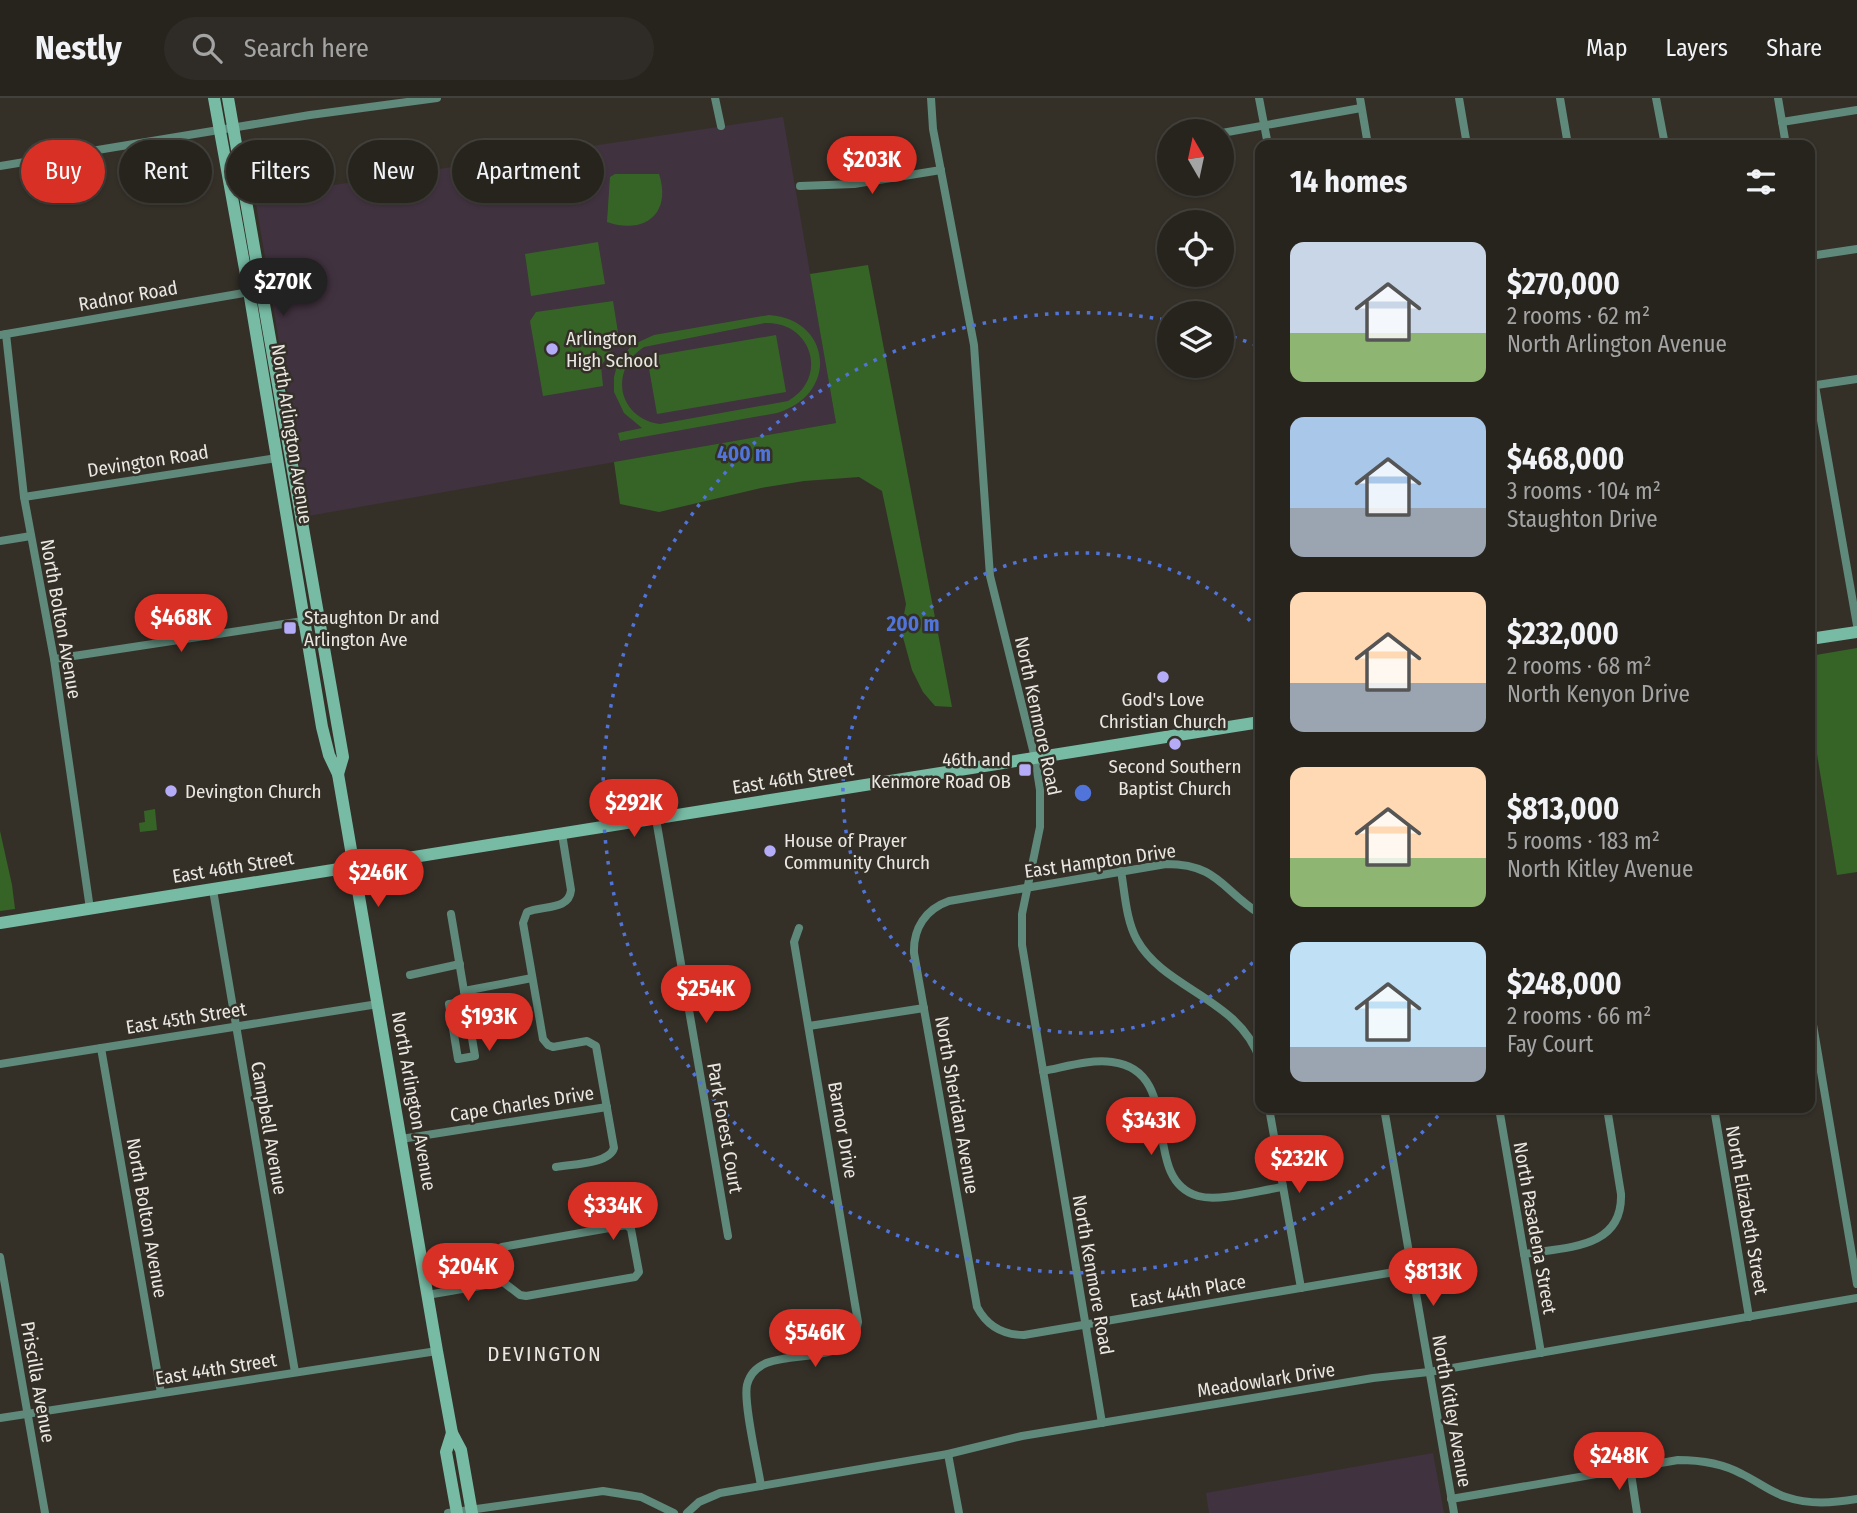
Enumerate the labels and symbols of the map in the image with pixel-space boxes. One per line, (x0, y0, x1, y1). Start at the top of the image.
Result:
north arrow (1157, 119, 1234, 196)
pin: $203K (823, 136, 921, 196)
pin: $270K (234, 258, 332, 318)
street label: Radnor Road (77, 276, 179, 316)
place label: Arlington High School (566, 327, 658, 372)
marker: Arlington High School (544, 341, 560, 357)
street label: North Arlington Avenue (266, 342, 318, 526)
street label: Devington Road (86, 440, 210, 482)
text: 400 m (717, 441, 771, 467)
street label: North Bolton Avenue (36, 537, 86, 701)
pin: $468K (132, 594, 230, 654)
place label: Staughton Dr and Arlington Ave (304, 606, 440, 651)
text: 200 m (885, 611, 940, 637)
marker: Staughton Dr and Arlington Ave (282, 620, 298, 636)
street label: North Kenmore Road (1010, 634, 1066, 798)
marker: God's Love Christian Church (1155, 669, 1171, 685)
place label: God's Love Christian Church (1099, 688, 1227, 733)
marker: Second Southern Baptist Church (1167, 736, 1183, 752)
place label: 46th and Kenmore Road OB (871, 748, 1011, 793)
place label: Second Southern Baptist Church (1109, 755, 1241, 800)
street label: East 46th Street (731, 757, 856, 799)
marker: 46th and Kenmore Road OB (1017, 762, 1033, 778)
place label: Devington Church (185, 780, 322, 803)
pin: $292K (585, 780, 683, 839)
centre of rings (1071, 781, 1095, 805)
marker: Devington Church (163, 783, 179, 799)
place label: House of Prayer Community Church (784, 829, 930, 874)
street label: East Hampton Drive (1023, 839, 1177, 883)
marker: House of Prayer Community Church (762, 843, 778, 859)
street label: East 46th Street (171, 846, 296, 888)
pin: $246K (329, 850, 427, 909)
pin: $254K (657, 965, 755, 1025)
pin: $193K (440, 993, 538, 1053)
street label: East 45th Street (124, 997, 249, 1039)
street label: North Arlington Avenue (387, 1010, 441, 1192)
street label: North Sheridan Avenue (930, 1014, 984, 1196)
street label: Campbell Avenue (246, 1060, 292, 1196)
street label: Park Forest Court (702, 1061, 748, 1196)
street label: Barnor Drive (823, 1080, 863, 1180)
street label: Cape Charles Drive (448, 1081, 596, 1127)
pin: $343K (1102, 1098, 1200, 1157)
street label: North Elizabeth Street (1721, 1124, 1773, 1297)
street label: North Bolton Avenue (122, 1136, 172, 1300)
pin: $232K (1250, 1136, 1348, 1195)
street label: North Pasadena Street (1509, 1140, 1562, 1317)
pin: $334K (564, 1182, 662, 1242)
street label: North Kenmore Road (1068, 1193, 1118, 1357)
pin: $204K (419, 1244, 517, 1303)
pin: $813K (1384, 1248, 1482, 1308)
street label: East 44th Place (1128, 1270, 1248, 1312)
pin: $546K (766, 1310, 864, 1369)
street label: Priscilla Avenue (16, 1320, 60, 1444)
street label: North Kitley Avenue (1427, 1333, 1477, 1489)
district label: DEVINGTON (487, 1341, 603, 1367)
street label: East 44th Street (154, 1348, 279, 1390)
street label: Meadowlark Drive (1196, 1358, 1336, 1402)
pin: $248K (1570, 1432, 1668, 1492)

